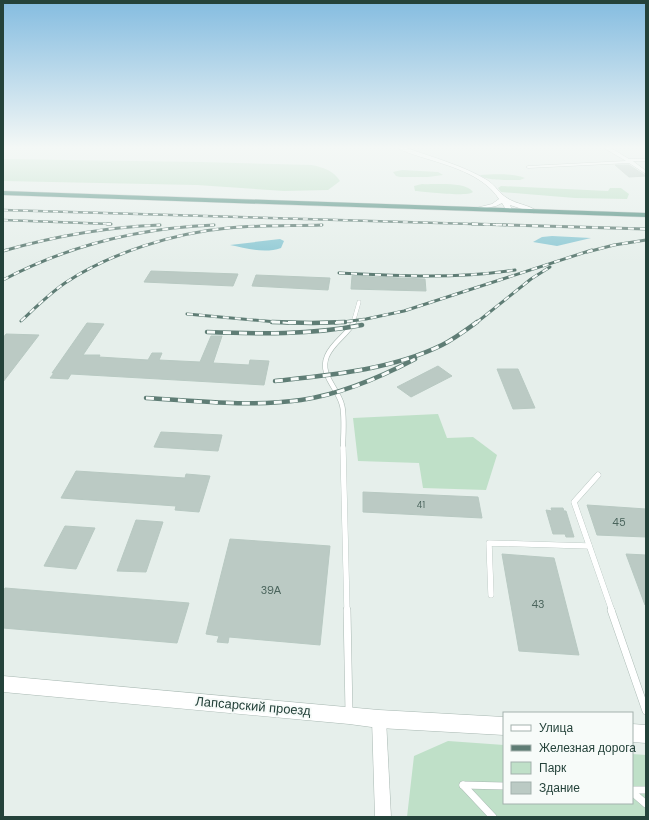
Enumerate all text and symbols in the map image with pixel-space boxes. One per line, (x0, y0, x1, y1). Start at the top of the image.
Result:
house number: 41 (417, 499, 425, 511)
house number: 45 (612, 515, 626, 529)
house number: 39А (261, 583, 282, 597)
house number: 43 (531, 597, 545, 611)
street label: Лапсарский проезд (195, 692, 312, 720)
legend (503, 712, 633, 804)
text: Улица (539, 720, 573, 736)
text: Железная дорога (539, 740, 636, 756)
text: Парк (539, 760, 567, 776)
text: Здание (539, 780, 580, 796)

